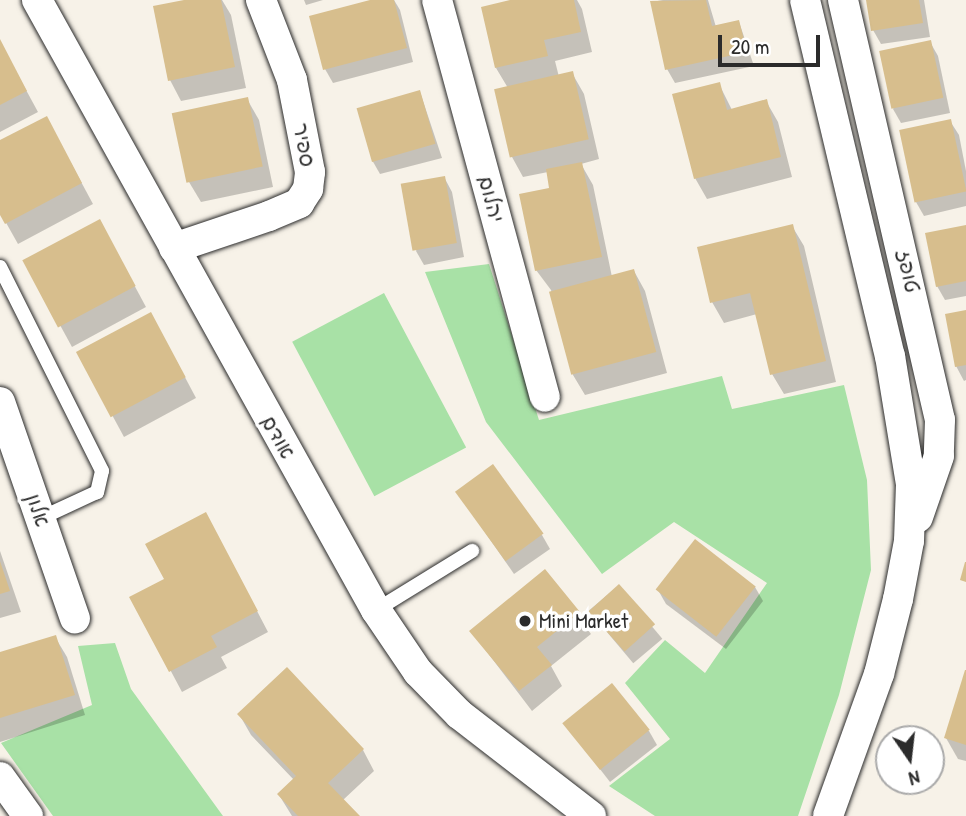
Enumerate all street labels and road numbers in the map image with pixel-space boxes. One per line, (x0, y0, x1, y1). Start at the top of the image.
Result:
street label: ספיר (288, 121, 320, 169)
street label: יהלום (473, 173, 509, 225)
street label: טופז (891, 247, 925, 295)
street label: אודם (256, 411, 300, 463)
street label: אלון (21, 490, 55, 530)

